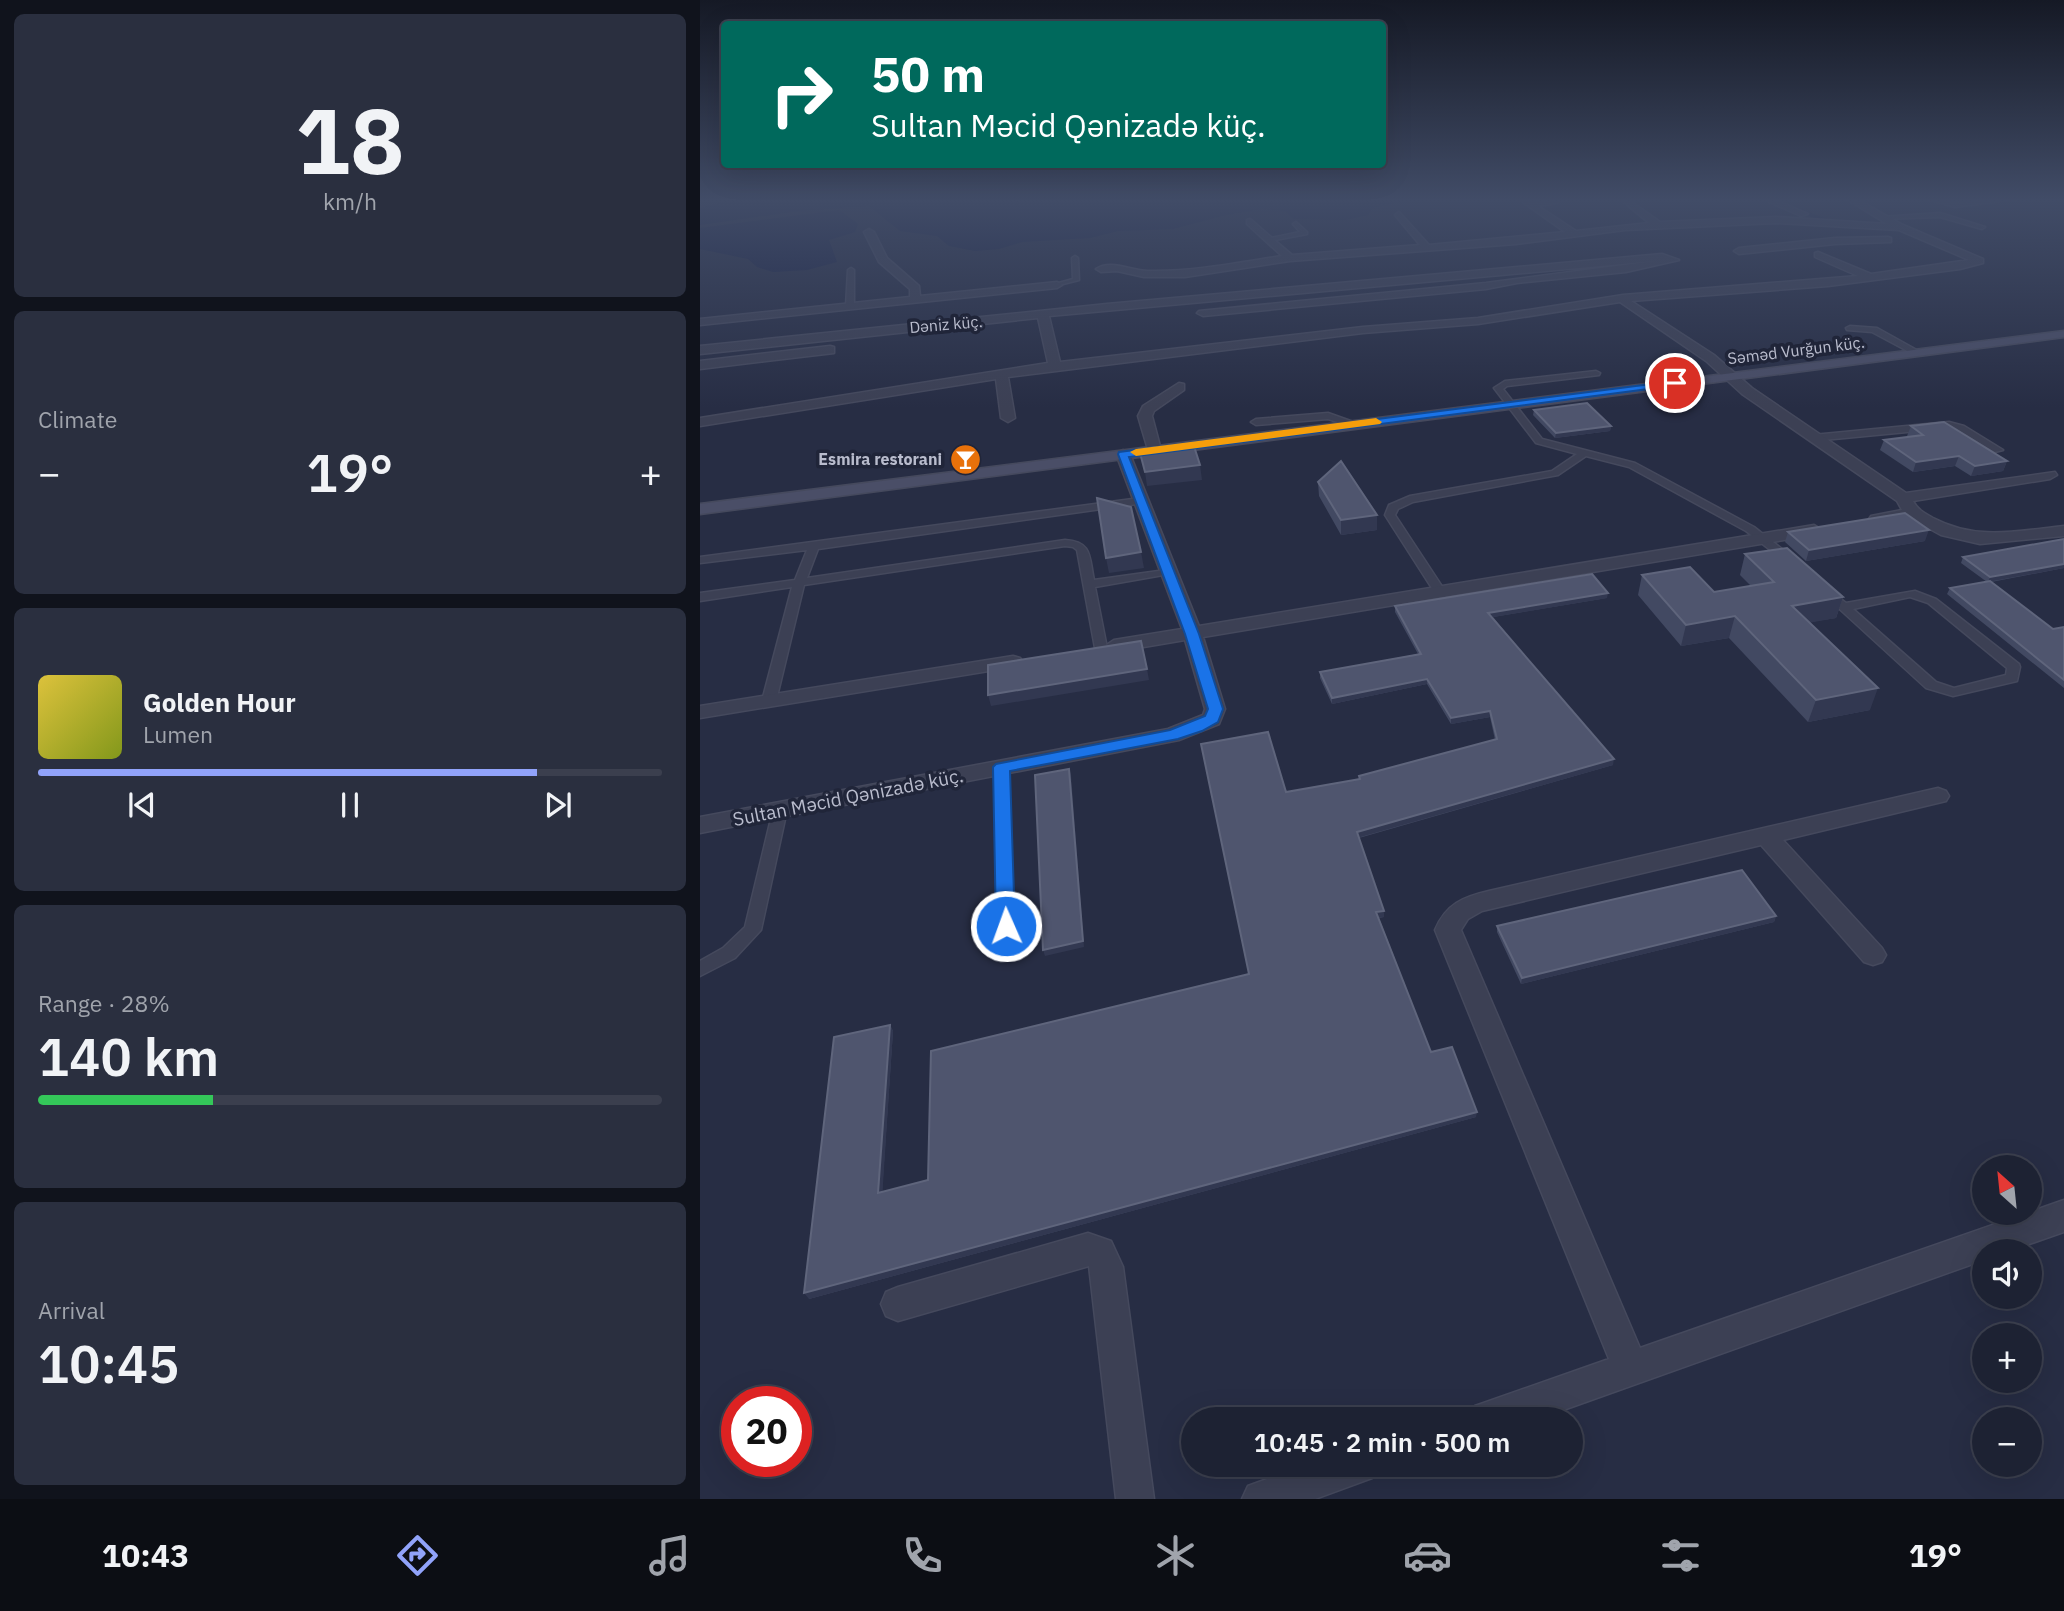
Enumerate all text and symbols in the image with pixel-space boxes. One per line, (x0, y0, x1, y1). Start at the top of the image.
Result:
text: 50 m (871, 42, 985, 105)
icon: right (756, 49, 847, 140)
text: 18 (295, 81, 405, 199)
text: Sultan Məcid Qənizadə küç. (871, 104, 1266, 146)
text: km/h (323, 186, 377, 216)
street label: Dəniz küç. (908, 311, 984, 337)
street label: Səməd Vurğun küç. (1726, 332, 1866, 368)
pin (1645, 353, 1705, 413)
icon: arrive (1656, 364, 1694, 402)
text: Climate (38, 404, 117, 434)
text: 19° (307, 439, 393, 506)
bar icon: Esmira restorani (948, 442, 982, 476)
text: − (38, 448, 61, 497)
text: + (639, 448, 662, 497)
place label: Esmira restorani (818, 449, 942, 469)
text: Golden Hour (143, 685, 296, 719)
text: Lumen (143, 719, 213, 749)
street label: Sultan Məcid Qənizadə küç. (731, 763, 965, 831)
icon: previous (123, 786, 161, 824)
icon: pause (331, 786, 369, 824)
icon: next (539, 786, 577, 824)
position arrow (969, 889, 1043, 963)
text: Range · 28% (38, 988, 170, 1018)
text: 140 km (38, 1023, 219, 1090)
north arrow (1972, 1155, 2042, 1225)
map controls (1972, 1155, 2042, 1477)
button: sound (1972, 1239, 2042, 1309)
text: Arrival (38, 1295, 105, 1325)
button: + (1972, 1323, 2042, 1393)
text: 10:45 (38, 1330, 179, 1397)
speed limit sign: 20 (721, 1386, 812, 1477)
button: − (1972, 1407, 2042, 1477)
text: 10:45 · 2 min · 500 m (1254, 1425, 1510, 1459)
icon: directions (393, 1531, 442, 1580)
icon: music (645, 1531, 694, 1580)
icon: phone (898, 1531, 947, 1580)
icon: climate (1151, 1531, 1200, 1580)
icon: car (1403, 1531, 1452, 1580)
icon: filters (1656, 1531, 1705, 1580)
text: 10:43 (102, 1534, 189, 1576)
text: 19° (1909, 1534, 1962, 1576)

